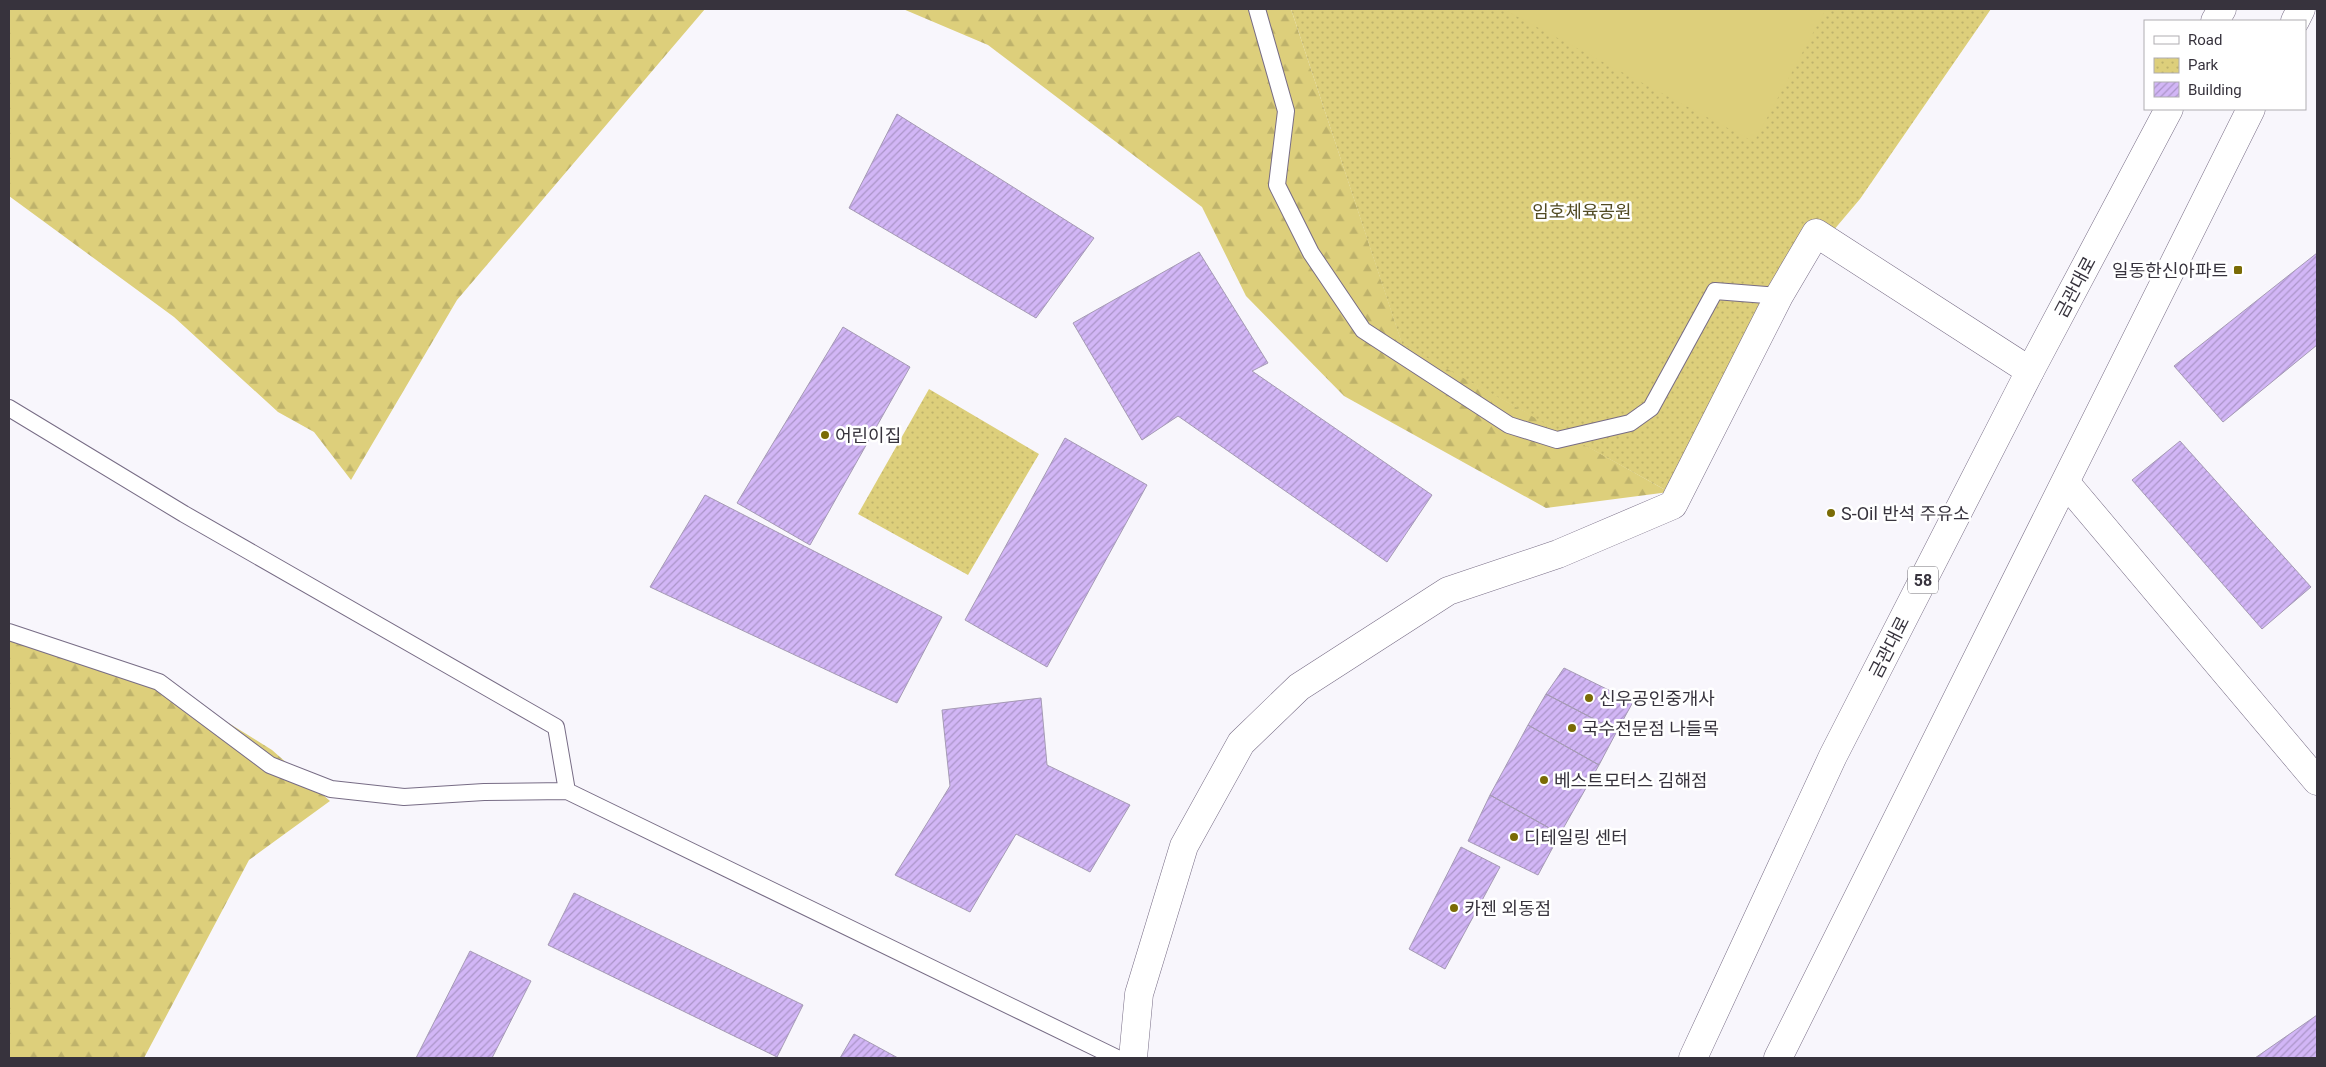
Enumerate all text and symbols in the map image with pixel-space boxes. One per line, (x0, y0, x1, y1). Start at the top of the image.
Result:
legend (2144, 20, 2306, 110)
text: Road (2188, 31, 2222, 49)
text: Park (2188, 56, 2219, 74)
text: Building (2188, 81, 2242, 99)
park label: 임호체육공원 (1532, 201, 1632, 222)
street label: 금관대로 (2050, 253, 2100, 321)
place label: 일동한신아파트 (2112, 260, 2228, 281)
marker: 일동한신아파트 (2232, 264, 2244, 276)
place label: 어린이집 (835, 425, 901, 446)
marker: 어린이집 (819, 429, 831, 441)
place label: S-Oil 반석 주유소 (1841, 503, 1970, 524)
marker: S-Oil 반석 주유소 (1825, 507, 1837, 519)
road number: 58 (1908, 566, 1938, 594)
street label: 금관대로 (1865, 613, 1913, 681)
place label: 신우공인중개사 (1599, 688, 1715, 709)
marker: 신우공인중개사 (1583, 692, 1595, 704)
place label: 국수전문점 나들목 (1582, 718, 1719, 739)
marker: 국수전문점 나들목 (1566, 722, 1578, 734)
place label: 베스트모터스 김해점 (1554, 770, 1708, 791)
marker: 베스트모터스 김해점 (1538, 774, 1550, 786)
place label: 디테일링 센터 (1524, 827, 1628, 848)
marker: 디테일링 센터 (1508, 831, 1520, 843)
place label: 카젠 외동점 (1464, 898, 1551, 919)
marker: 카젠 외동점 (1448, 902, 1460, 914)

